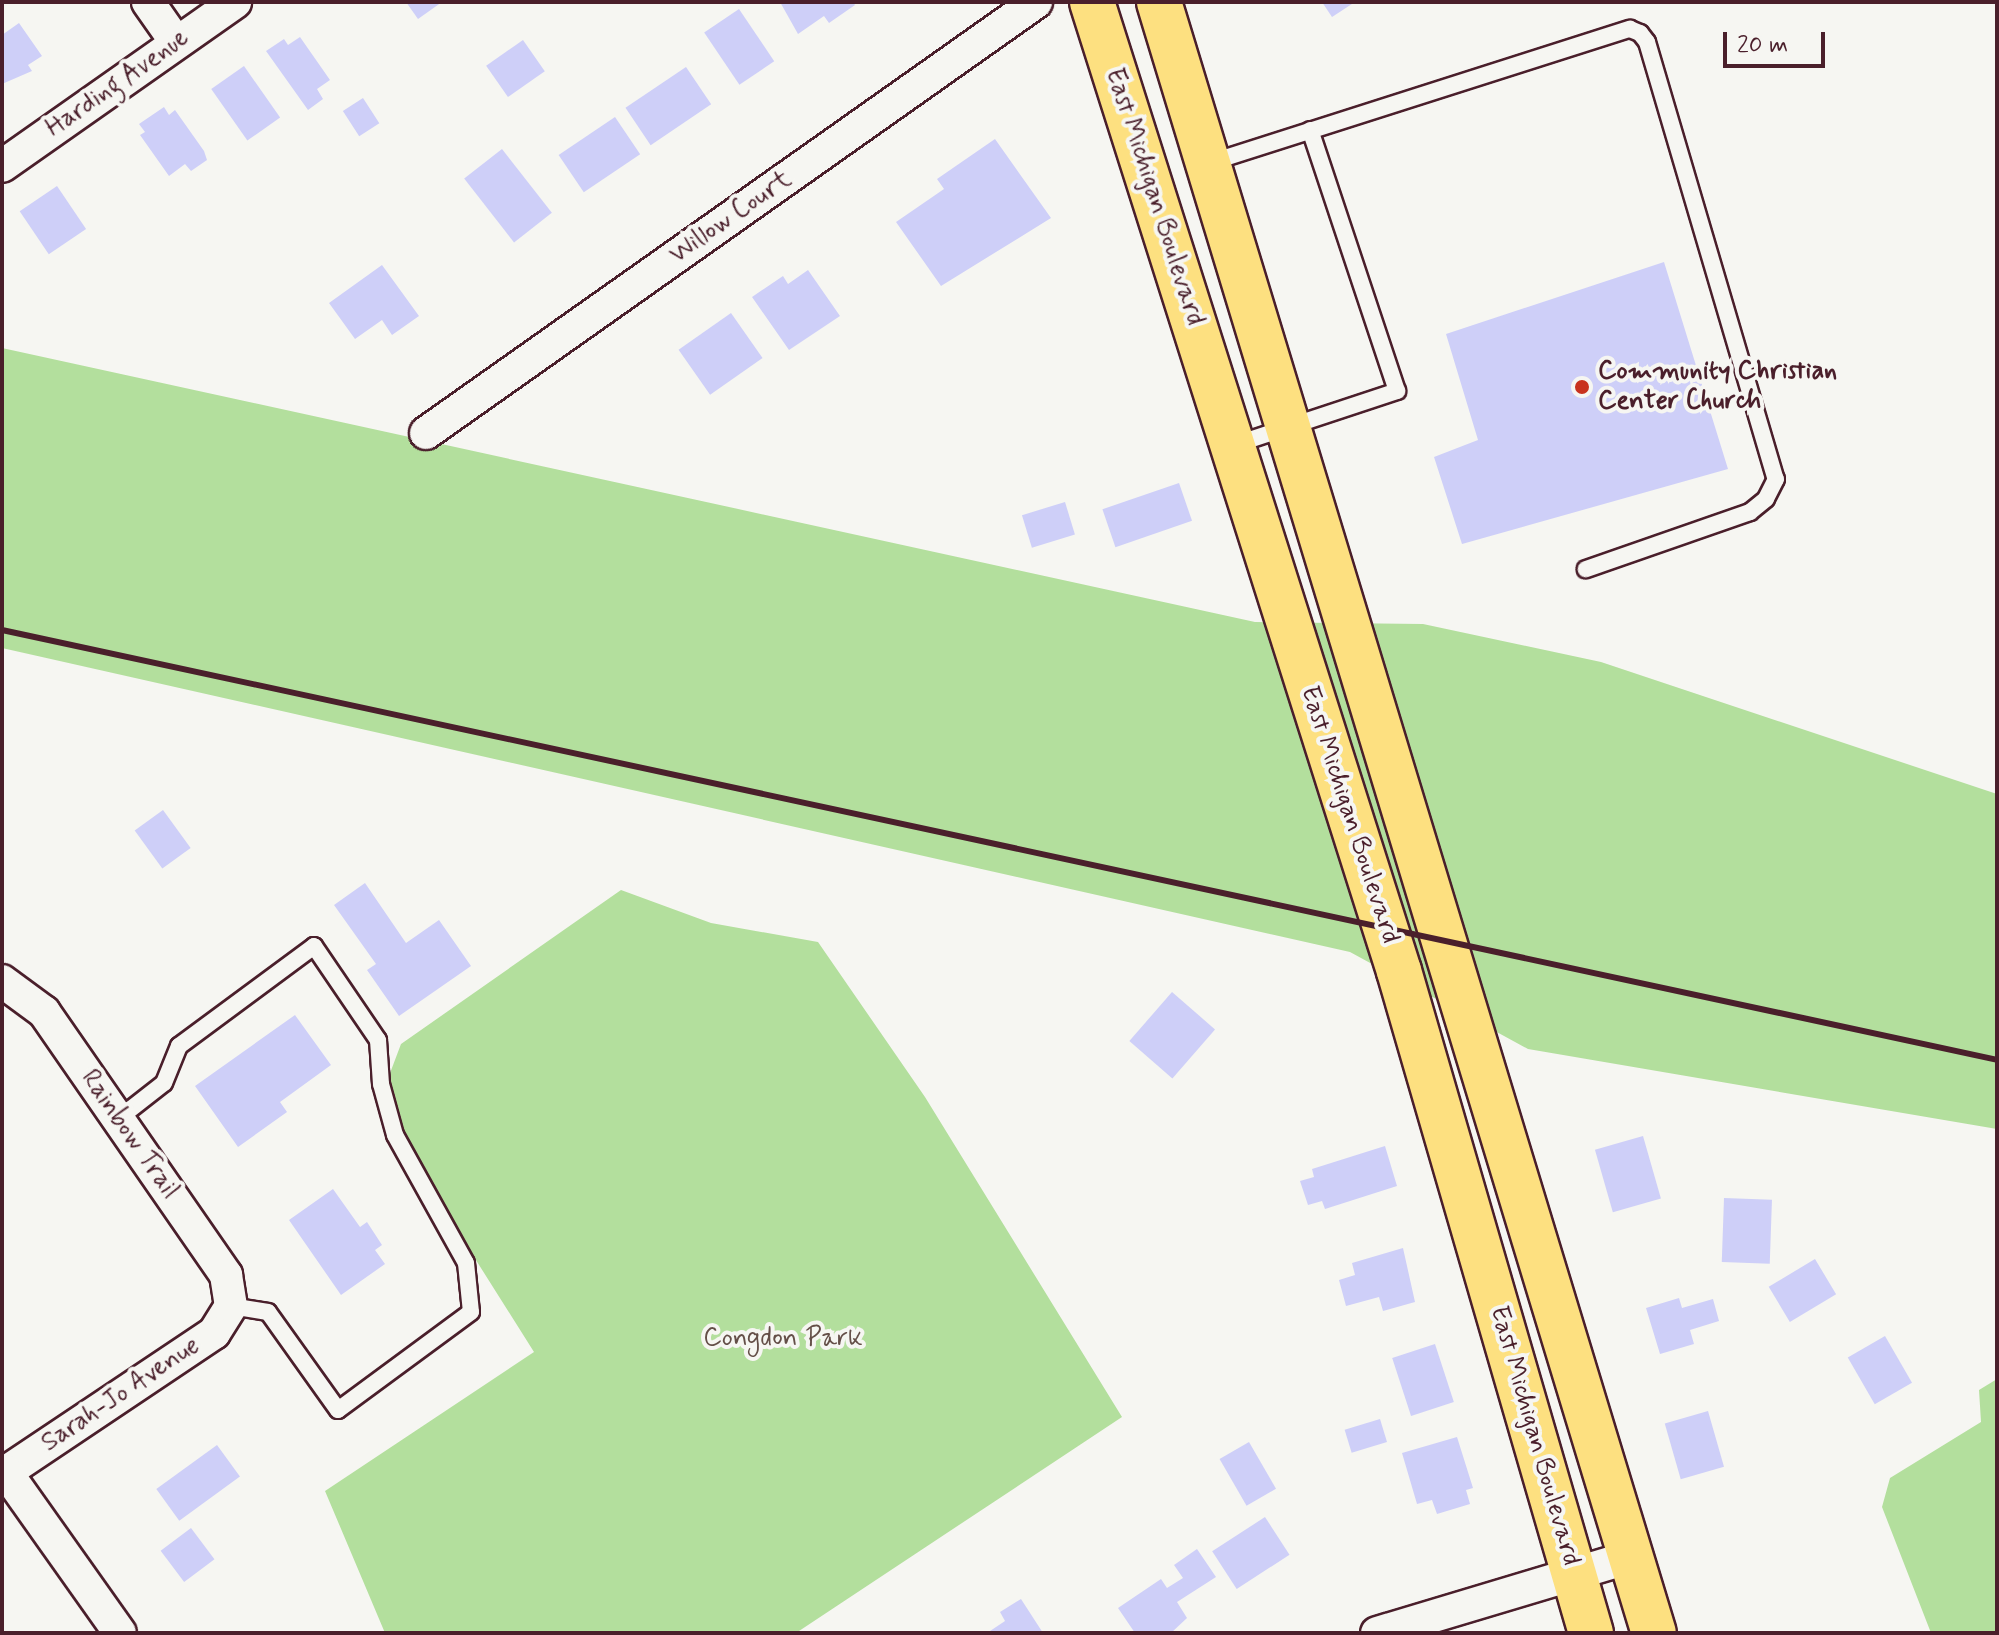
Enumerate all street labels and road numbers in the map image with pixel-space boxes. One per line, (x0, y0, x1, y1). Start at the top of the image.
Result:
street label: Harding Avenue (38, 21, 198, 147)
street label: East Michigan Boulevard (1099, 68, 1209, 326)
street label: Willow Court (665, 165, 797, 271)
street label: East Michigan Boulevard (1294, 686, 1404, 944)
street label: Rainbow Trail (75, 1067, 183, 1203)
street label: East Michigan Boulevard (1483, 1306, 1585, 1566)
street label: Sarah-Jo Avenue (35, 1330, 207, 1460)

